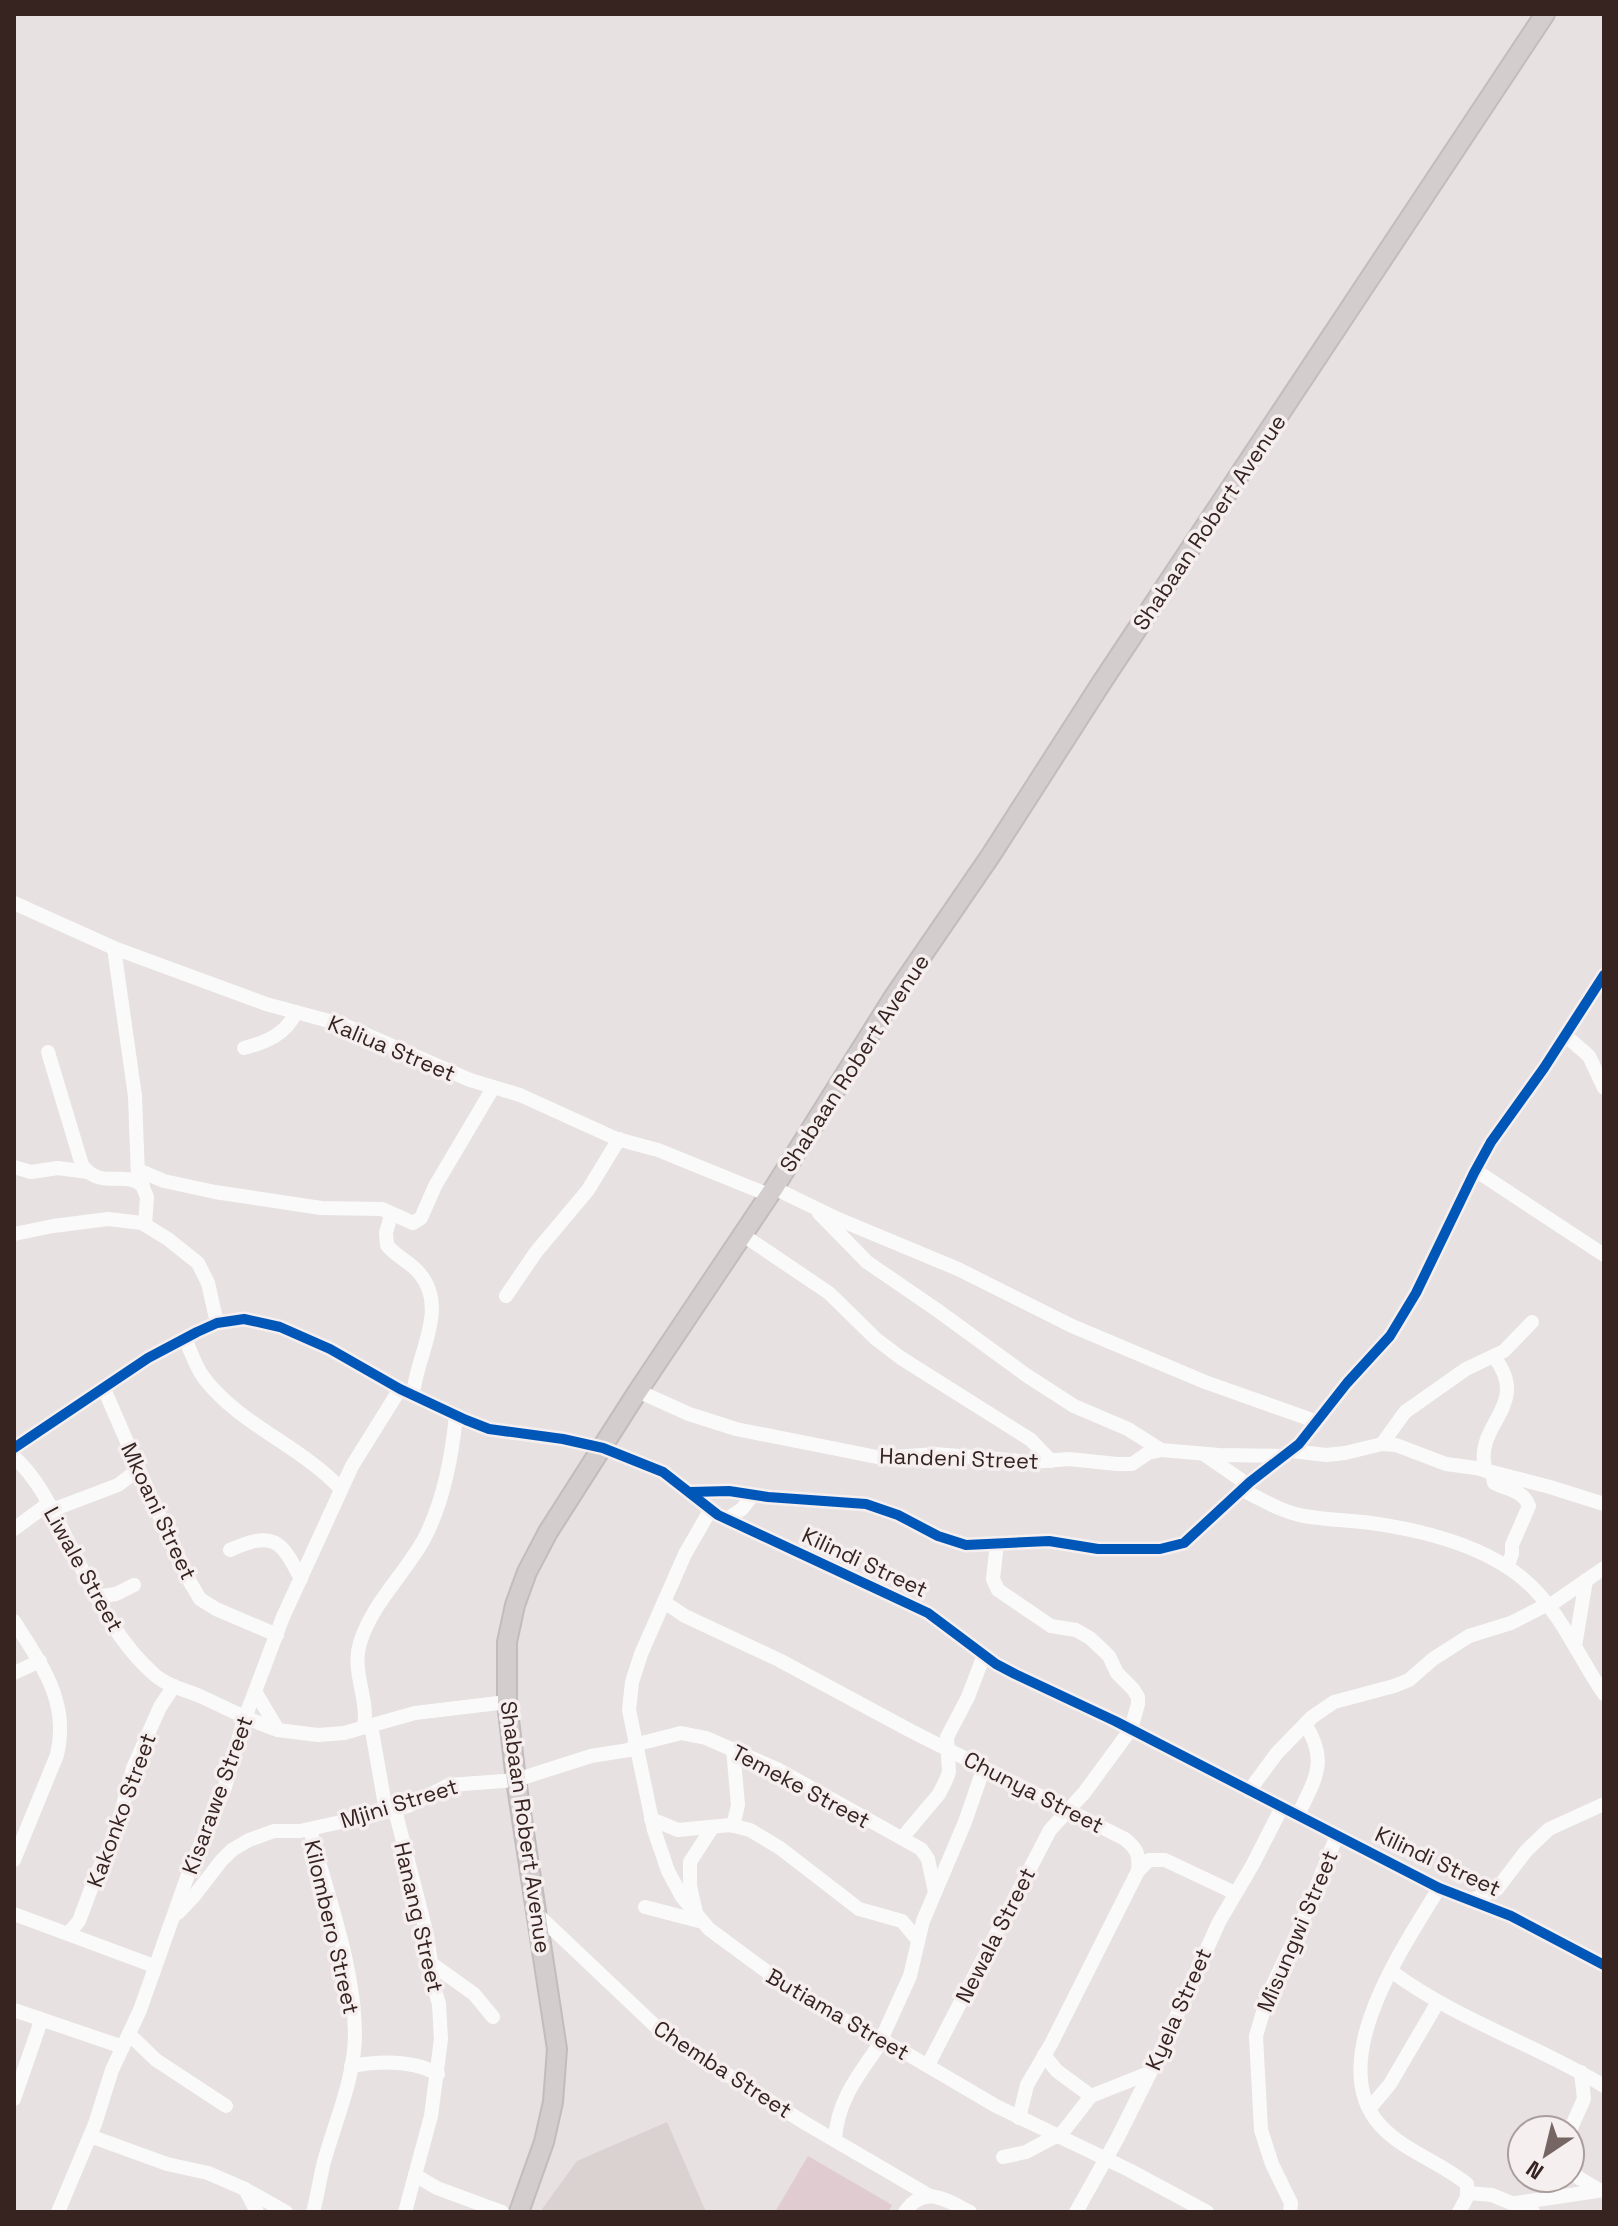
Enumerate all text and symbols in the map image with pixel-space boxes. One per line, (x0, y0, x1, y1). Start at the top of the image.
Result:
street label: Shabaan Robert Avenue (1126, 409, 1292, 635)
street label: Shabaan Robert Avenue (773, 949, 935, 1177)
street label: Kaliua Street (324, 1009, 460, 1087)
street label: Mkoani Street (115, 1438, 203, 1584)
street label: Handeni Street (879, 1441, 1039, 1475)
street label: Liwale Street (38, 1502, 130, 1636)
street label: Kilindi Street (798, 1521, 932, 1603)
street label: Shabaan Robert Avenue (494, 1699, 558, 1955)
street label: Kisarawe Street (175, 1712, 259, 1878)
street label: Kakonko Street (80, 1729, 162, 1891)
street label: Temeke Street (727, 1738, 875, 1834)
street label: Chunya Street (959, 1745, 1109, 1839)
street label: Mjini Street (337, 1772, 461, 1834)
street label: Kilindi Street (1371, 1820, 1505, 1902)
street label: Kilombero Street (298, 1837, 366, 2017)
street label: Hanang Street (388, 1839, 450, 1995)
street label: Misungwi Street (1250, 1846, 1344, 2016)
street label: Newala Street (949, 1863, 1041, 2007)
street label: Kyela Street (1139, 1944, 1217, 2074)
street label: Butiama Street (761, 1962, 915, 2066)
street label: Chemba Street (649, 2014, 797, 2124)
north arrow (1506, 2114, 1586, 2194)
text: N (1520, 2155, 1549, 2186)

